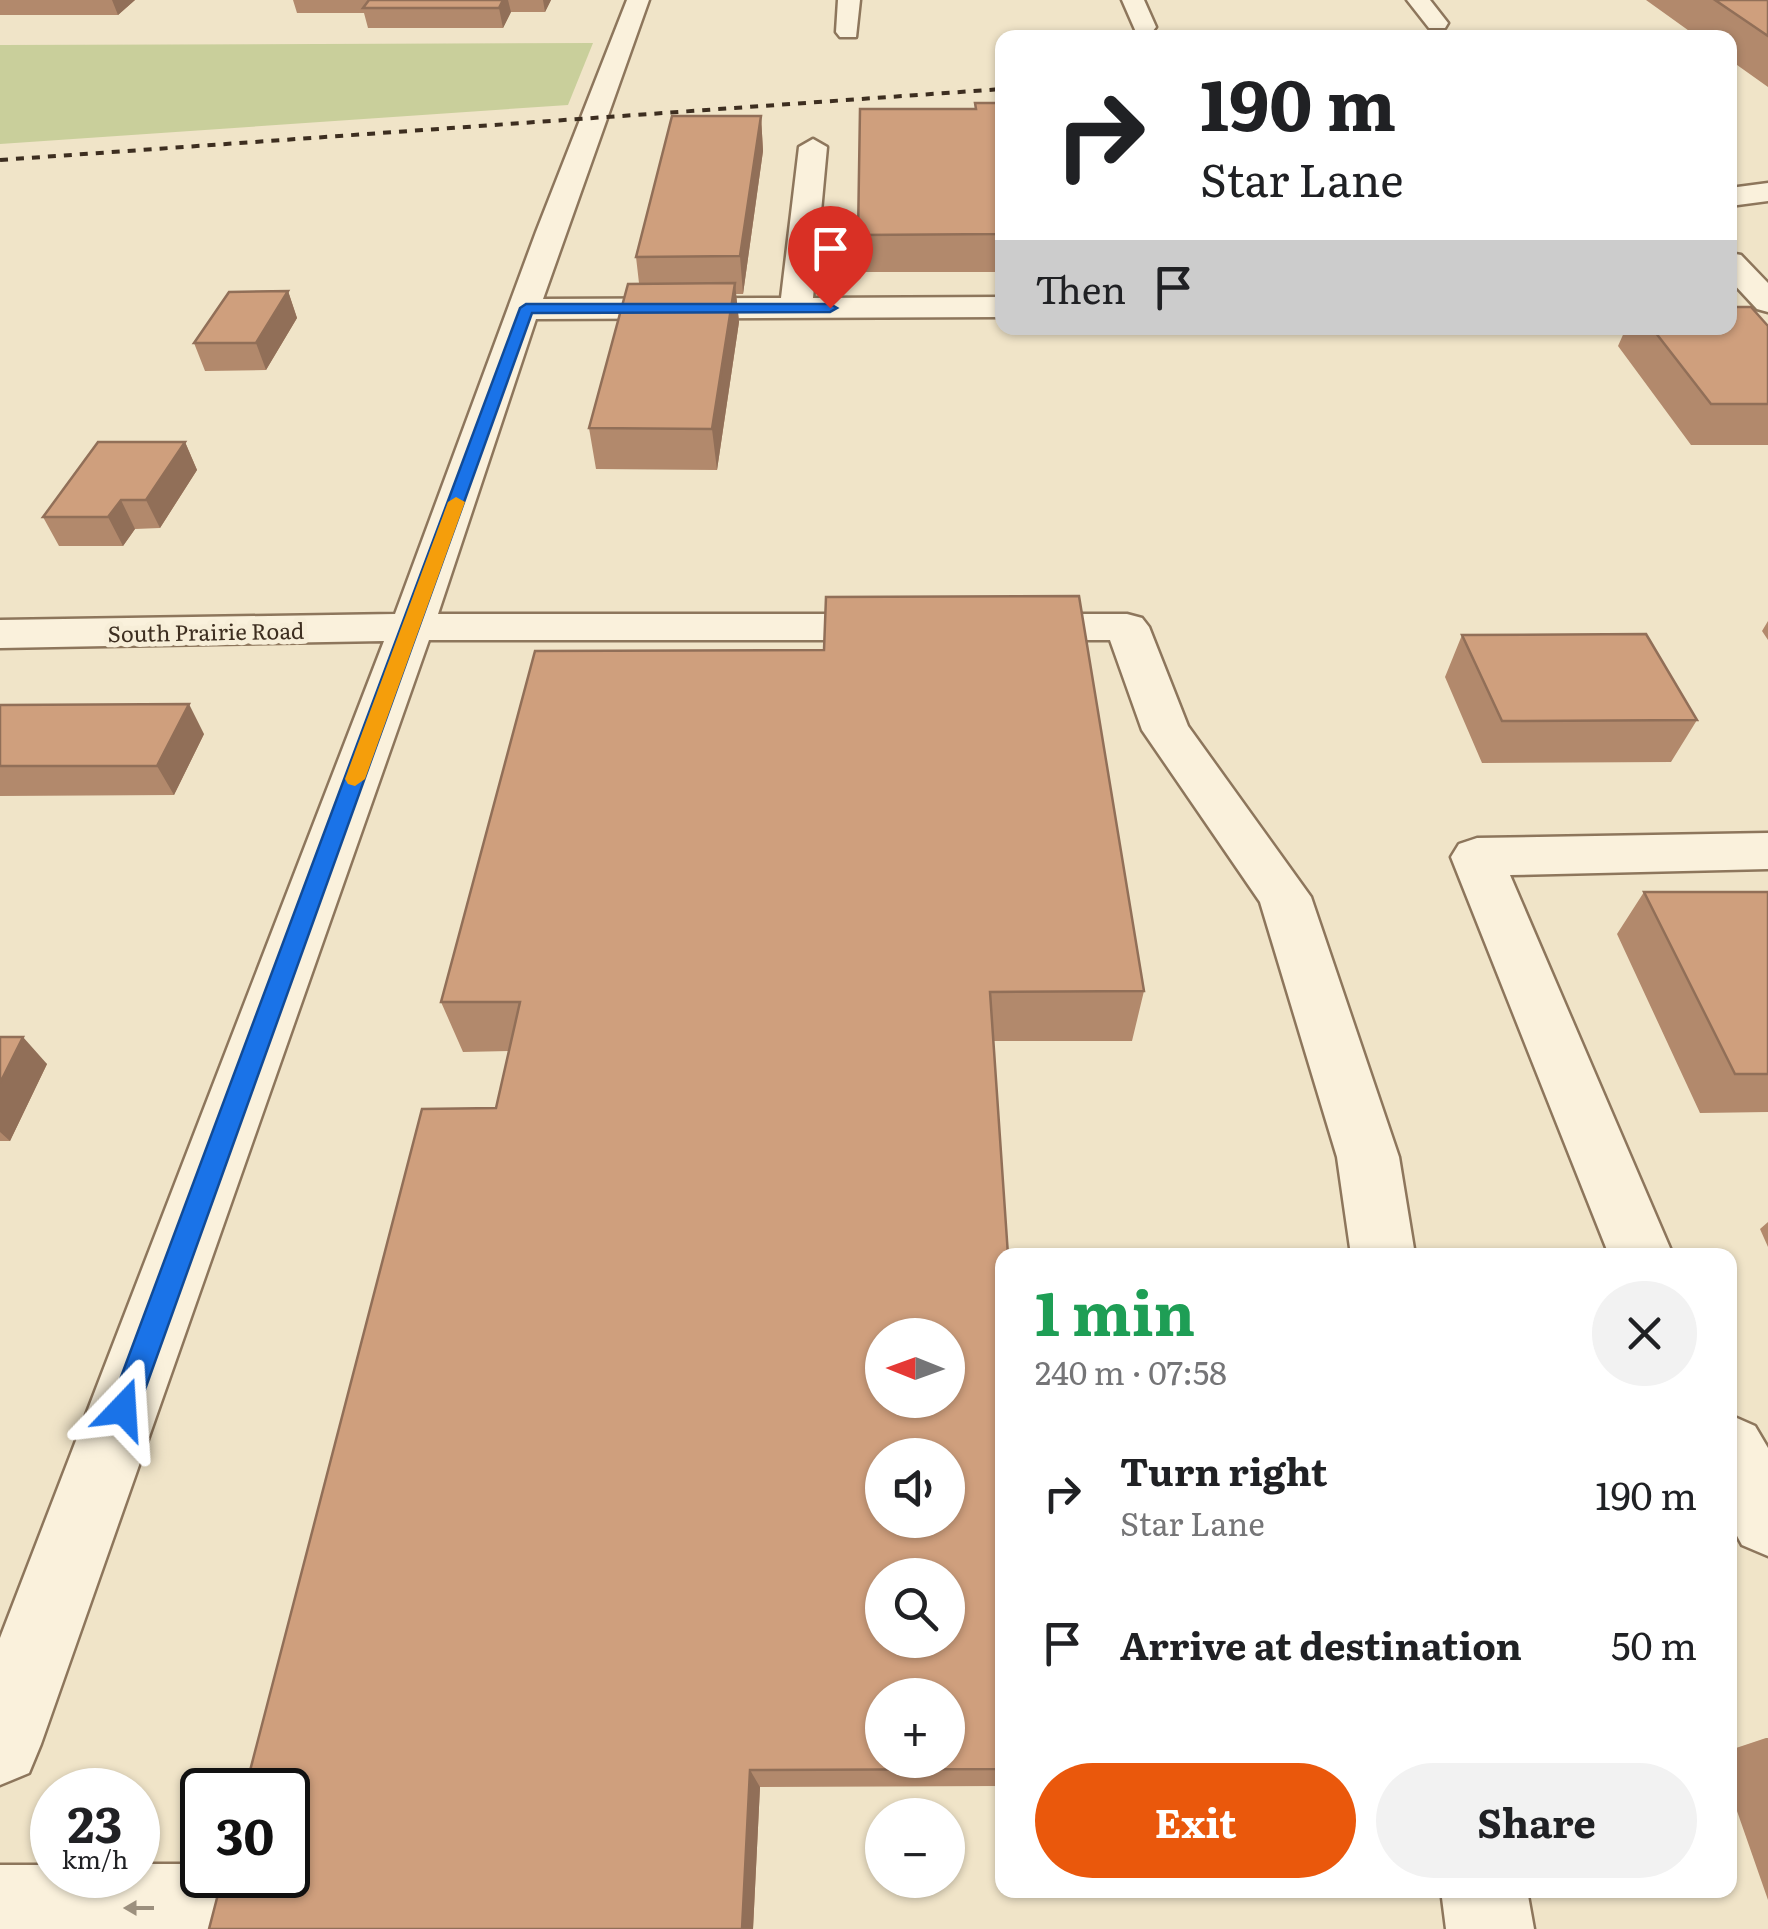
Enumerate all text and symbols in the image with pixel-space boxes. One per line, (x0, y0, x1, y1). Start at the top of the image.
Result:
text: 190 m (1200, 49, 1396, 153)
icon: right (1035, 70, 1165, 200)
text: Star Lane (1200, 144, 1404, 211)
pin (788, 206, 873, 309)
icon: arrive (803, 221, 858, 276)
text: Then (1035, 259, 1126, 316)
icon: arrive (1146, 260, 1201, 315)
street label: South Prairie Road (107, 613, 305, 649)
text: 1 min (1035, 1265, 1195, 1354)
button: close (1592, 1281, 1697, 1386)
north arrow (865, 1318, 965, 1418)
map controls (865, 1318, 965, 1898)
text: 240 m · 07:58 (1035, 1347, 1227, 1395)
position arrow (71, 1357, 175, 1461)
button: sound (865, 1438, 965, 1538)
text: Turn right (1120, 1441, 1327, 1498)
text: 190 m (1595, 1465, 1697, 1522)
icon: right (1035, 1466, 1090, 1521)
text: Star Lane (1120, 1498, 1265, 1546)
button: search (865, 1558, 965, 1658)
text: Arrive at destination (1120, 1615, 1522, 1672)
text: 50 m (1611, 1615, 1697, 1672)
icon: arrive (1035, 1616, 1090, 1671)
button: + (865, 1678, 965, 1778)
button: Exit (1035, 1763, 1356, 1878)
button: Share (1376, 1763, 1697, 1878)
speed limit sign: 30 (180, 1768, 310, 1898)
text: 23 (68, 1784, 122, 1858)
button: − (865, 1798, 965, 1898)
text: km/h (62, 1840, 128, 1877)
one-way arrow (122, 1900, 154, 1916)

